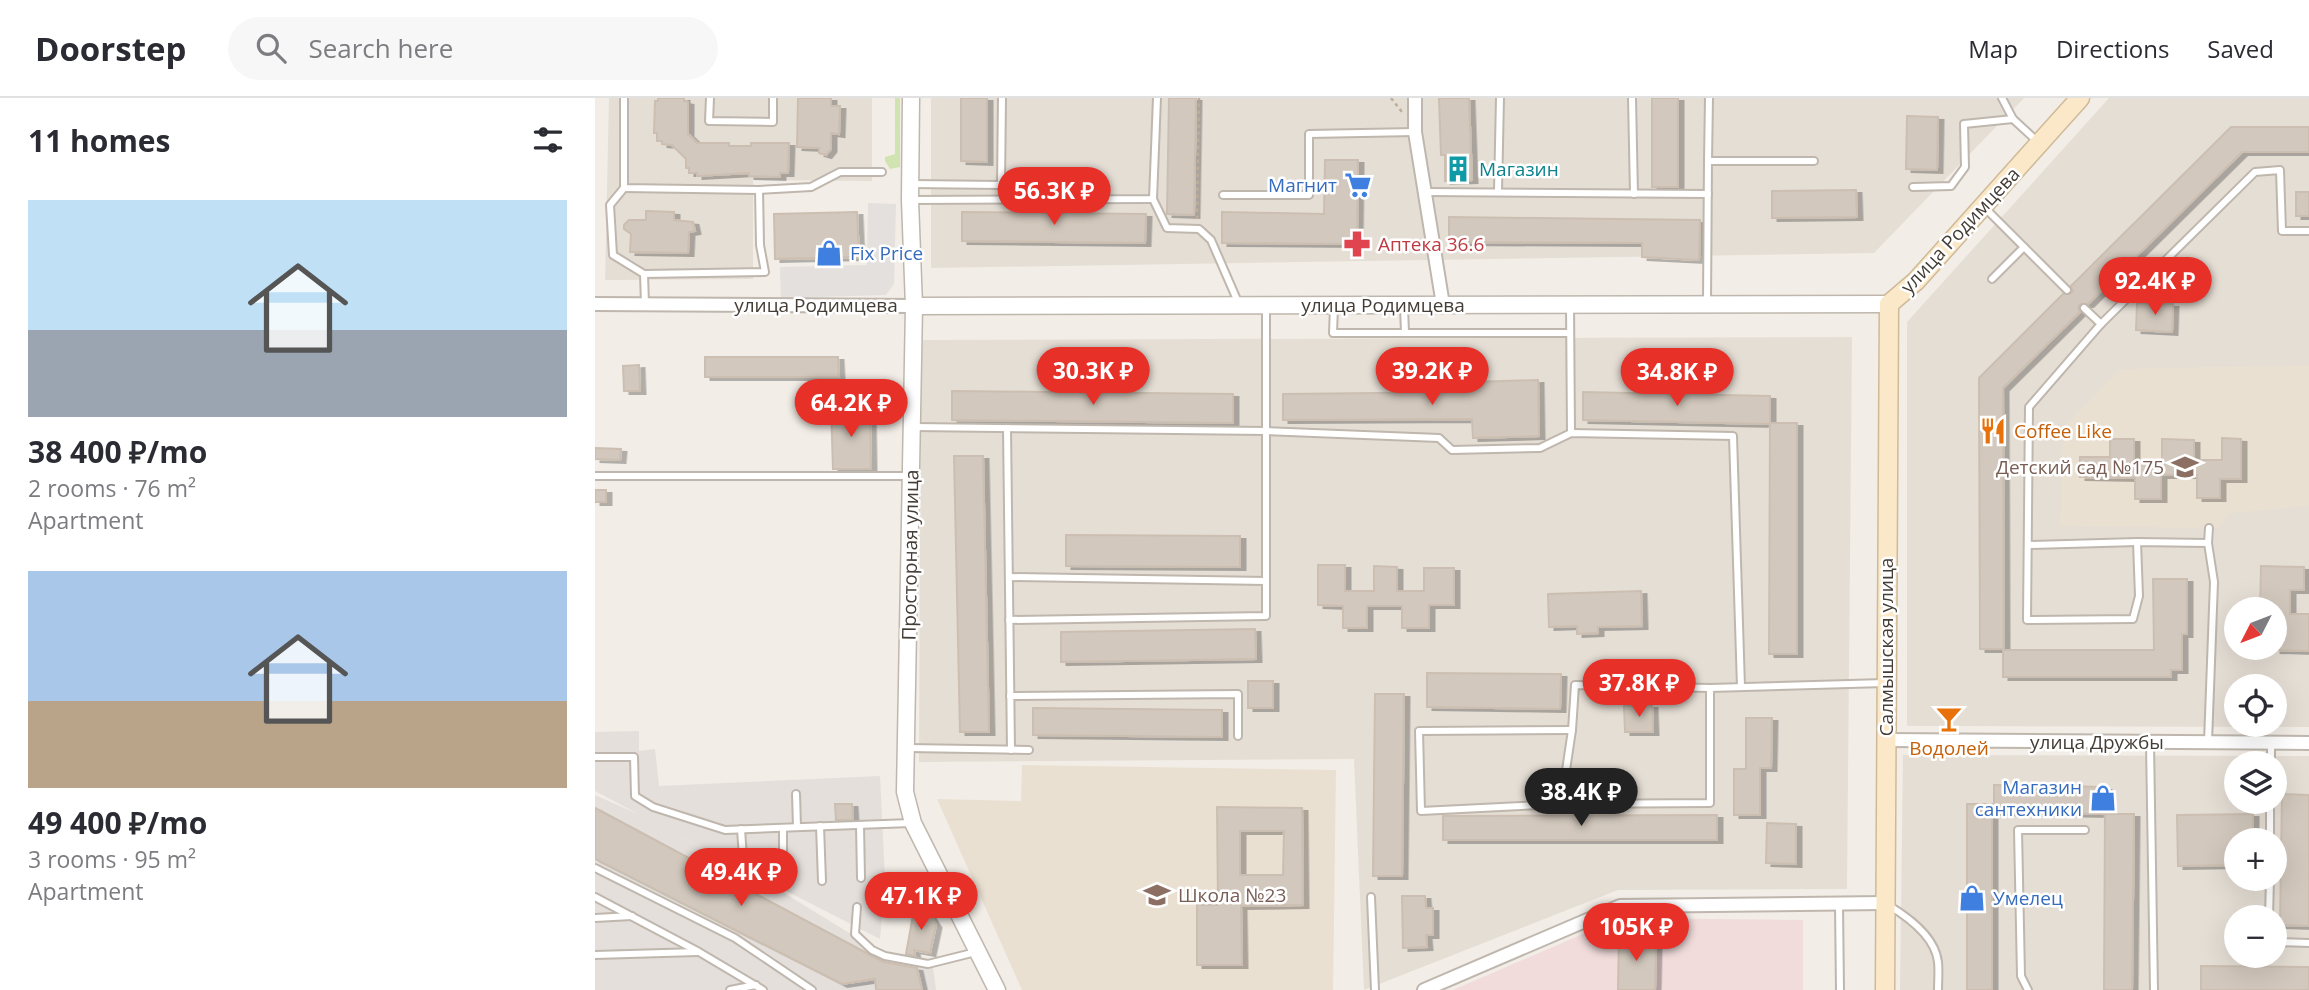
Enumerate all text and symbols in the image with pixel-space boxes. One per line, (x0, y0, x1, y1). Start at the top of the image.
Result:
search box (228, 17, 718, 80)
text: Doorstep (35, 26, 186, 71)
icon: search (252, 29, 290, 67)
text: Search here (308, 30, 453, 66)
text: Map (1968, 32, 2018, 65)
text: Directions (2056, 32, 2169, 65)
text: Saved (2207, 32, 2274, 65)
text: 11 homes (28, 120, 171, 161)
icon: filters (529, 121, 567, 159)
building icon: Магазин (1443, 154, 1473, 184)
place label: Магазин (1479, 156, 1559, 182)
street label: улица Родимцева (1895, 161, 2025, 299)
pin: 56.3K ₽ (989, 167, 1119, 227)
supermarket icon: Магнит (1343, 170, 1373, 200)
place label: Магнит (1268, 172, 1337, 198)
text: 56.3K ₽ (1014, 174, 1094, 206)
pharmacy icon: Аптека 36.6 (1342, 229, 1372, 259)
place label: Аптека 36.6 (1378, 231, 1484, 257)
shop icon: Fix Price (814, 238, 844, 268)
place label: Fix Price (850, 240, 923, 266)
icon: home (235, 245, 361, 371)
pin: 92.4K ₽ (2090, 258, 2220, 317)
text: 92.4K ₽ (2115, 264, 2195, 296)
street label: улица Родимцева (734, 292, 898, 318)
street label: улица Родимцева (1301, 292, 1465, 318)
pin: 30.3K ₽ (1028, 348, 1158, 407)
pin: 39.2K ₽ (1367, 348, 1497, 407)
pin: 34.8K ₽ (1612, 348, 1742, 408)
text: 30.3K ₽ (1053, 354, 1133, 386)
text: 39.2K ₽ (1392, 354, 1472, 386)
text: 34.8K ₽ (1637, 355, 1717, 387)
pin: 64.2K ₽ (786, 380, 916, 439)
text: 64.2K ₽ (811, 386, 891, 418)
restaurant icon: Coffee Like (1978, 416, 2008, 446)
place label: Coffee Like (2014, 418, 2112, 444)
text: 38 400 ₽/mo (28, 431, 207, 472)
school or university icon: Детский сад №175 (2170, 452, 2200, 482)
place label: Детский сад №175 (1996, 454, 2164, 480)
street label: Просторная улица (896, 469, 924, 641)
text: 2 rooms · 76 m² (28, 472, 196, 504)
text: Apartment (28, 504, 144, 536)
street label: Салмышская улица (1873, 558, 1899, 736)
north arrow (2224, 597, 2287, 660)
map controls (2224, 597, 2287, 968)
icon: home (235, 616, 361, 742)
pin: 37.8K ₽ (1574, 660, 1704, 719)
text: 37.8K ₽ (1599, 666, 1679, 698)
button: locate (2224, 674, 2287, 737)
bar icon: Водолей (1934, 704, 1964, 734)
street label: улица Дружбы (2030, 729, 2164, 755)
place label: Водолей (1909, 735, 1989, 761)
button: layers (2224, 751, 2287, 814)
pin: 38.4K ₽ (1516, 768, 1646, 828)
place label: Магазин сантехники (1975, 774, 2082, 822)
text: 38.4K ₽ (1541, 775, 1621, 807)
shop icon: Магазин сантехники (2088, 783, 2118, 813)
text: 49 400 ₽/mo (28, 802, 207, 843)
button: + (2224, 828, 2287, 891)
text: 3 rooms · 95 m² (28, 843, 196, 875)
pin: 49.4K ₽ (676, 848, 806, 908)
text: 49.4K ₽ (701, 855, 781, 887)
pin: 47.1K ₽ (856, 872, 986, 932)
text: Apartment (28, 875, 144, 907)
text: 47.1K ₽ (881, 879, 961, 911)
school or university icon: Школа №23 (1142, 880, 1172, 910)
place label: Школа №23 (1178, 882, 1286, 908)
shop icon: Умелец (1957, 883, 1987, 913)
place label: Умелец (1993, 885, 2063, 911)
pin: 105K ₽ (1579, 904, 1693, 963)
button: − (2224, 905, 2287, 968)
text: 105K ₽ (1599, 910, 1673, 942)

